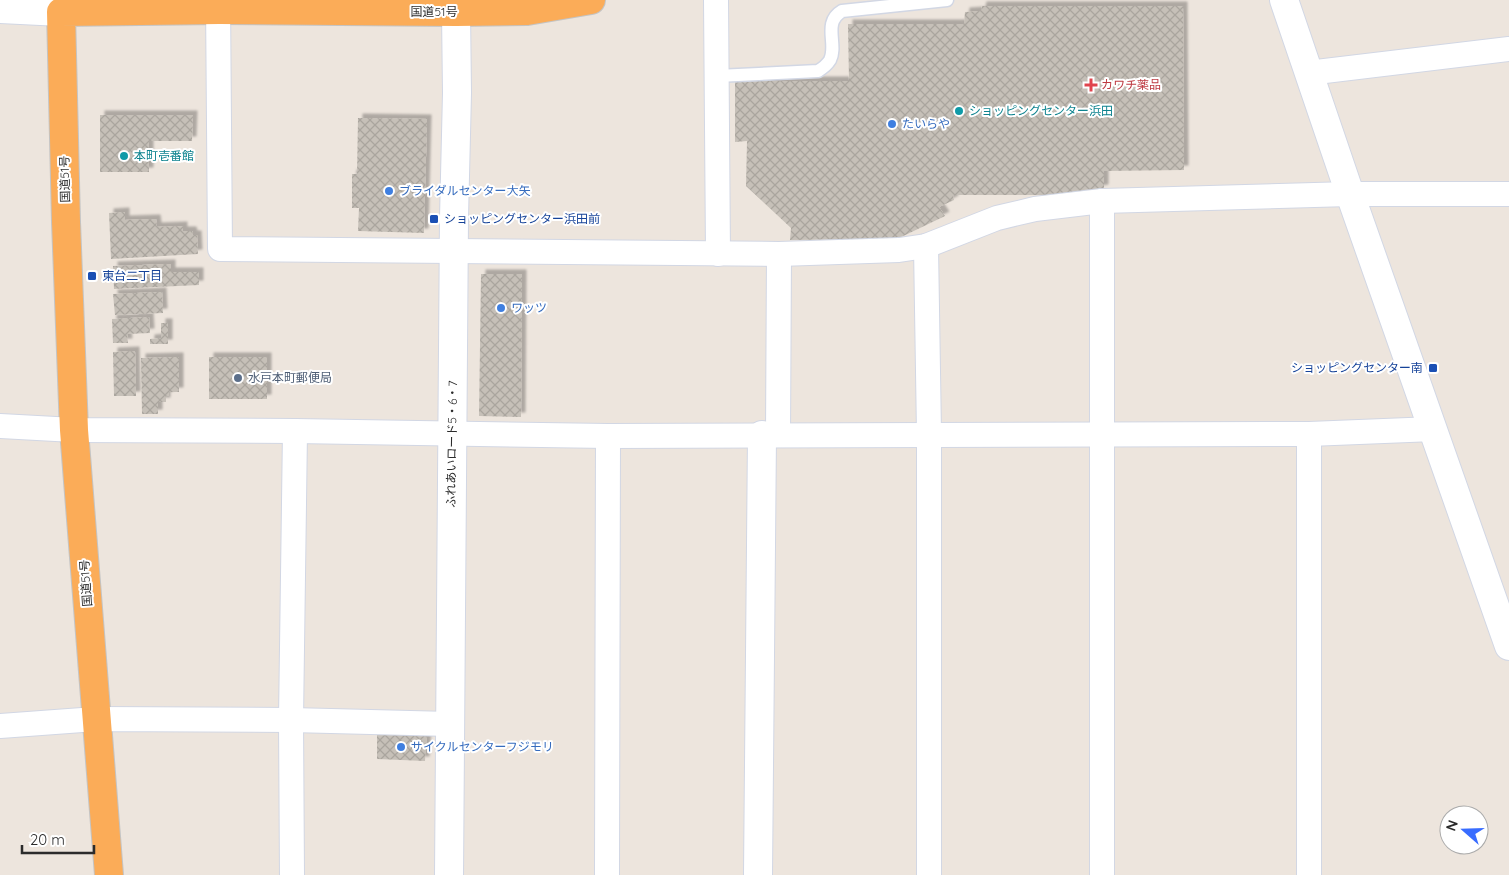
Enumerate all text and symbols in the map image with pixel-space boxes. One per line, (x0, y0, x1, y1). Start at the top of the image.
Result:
street label: 国道51号 (411, 4, 457, 19)
place label: カワチ薬品 (1101, 77, 1161, 92)
marker: カワチ薬品 (1085, 79, 1097, 91)
place label: ショッピングセンター浜田 (969, 103, 1113, 118)
marker: ショッピングセンター浜田 (953, 105, 965, 117)
place label: たいらや (902, 116, 950, 131)
marker: たいらや (886, 118, 898, 130)
place label: 本町壱番館 (134, 148, 194, 163)
marker: 本町壱番館 (118, 150, 130, 162)
street label: 国道51号 (57, 155, 72, 203)
place label: ブライダルセンター大矢 (399, 183, 531, 198)
marker: ブライダルセンター大矢 (383, 185, 395, 197)
place label: ショッピングセンター浜田前 (444, 211, 600, 226)
marker: ショッピングセンター浜田前 (428, 213, 440, 225)
place label: 東台二丁目 (102, 268, 162, 283)
marker: 東台二丁目 (86, 270, 98, 282)
place label: ワッツ (511, 300, 547, 315)
marker: ワッツ (495, 302, 507, 314)
place label: ショッピングセンター南 (1291, 360, 1423, 375)
marker: ショッピングセンター南 (1427, 362, 1439, 374)
place label: 水戸本町郵便局 (248, 370, 332, 385)
marker: 水戸本町郵便局 (232, 372, 244, 384)
street label: ふれあいロード5・6・7 (443, 380, 460, 508)
street label: 国道51号 (76, 559, 95, 607)
place label: サイクルセンターフジモリ (411, 739, 554, 754)
marker: サイクルセンターフジモリ (395, 741, 407, 753)
north arrow (1439, 805, 1489, 855)
text: N (1442, 818, 1462, 833)
scale bar (22, 822, 95, 854)
text: 20 m (30, 830, 65, 849)

